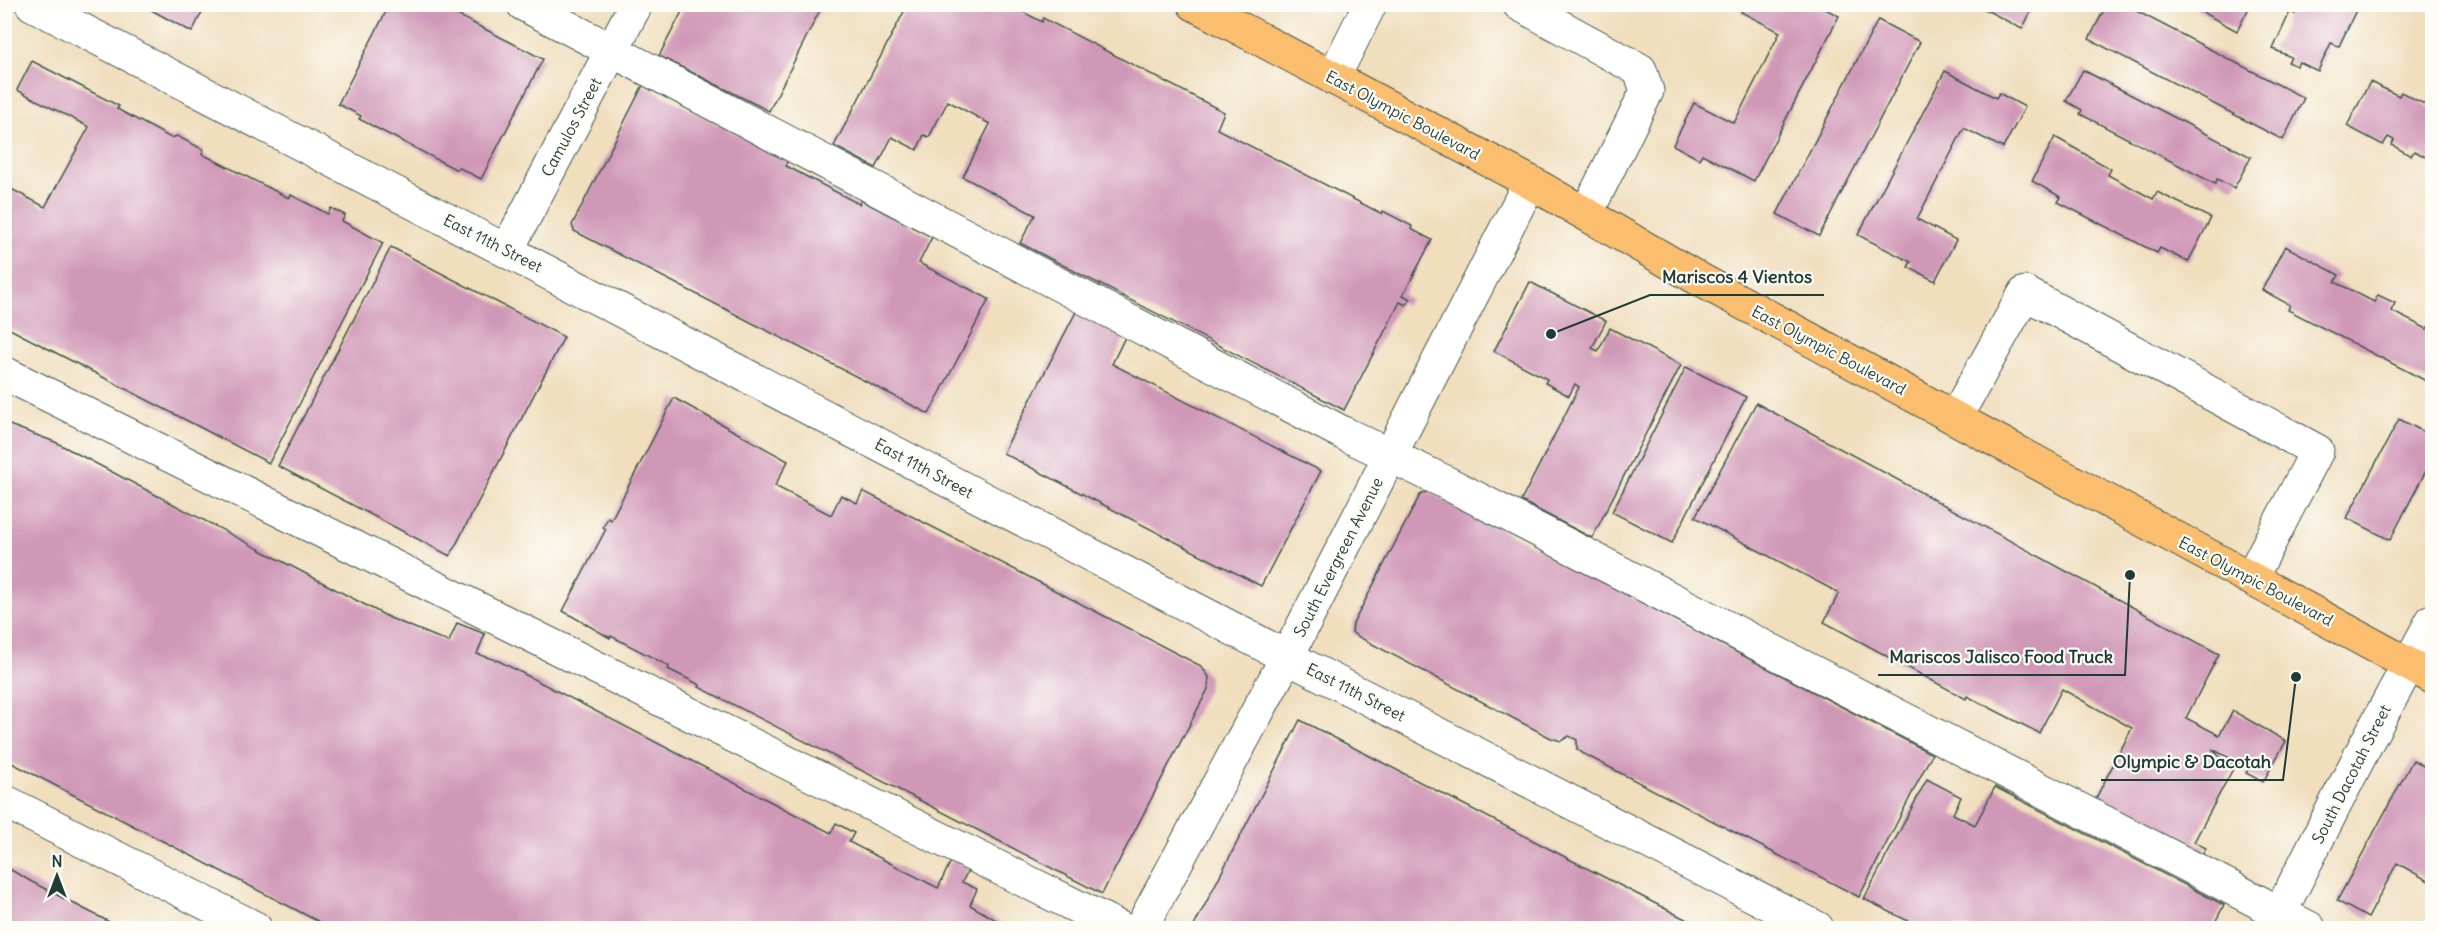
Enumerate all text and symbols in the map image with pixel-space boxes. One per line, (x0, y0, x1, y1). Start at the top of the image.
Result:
street label: East Olympic Boulevard (1322, 66, 1484, 164)
street label: Camulos Street (537, 74, 606, 180)
street label: East 11th Street (440, 209, 546, 277)
callout: Mariscos 4 Vientos (1650, 259, 1824, 295)
text: Mariscos 4 Vientos (1662, 265, 1812, 288)
street label: East Olympic Boulevard (1748, 301, 1910, 399)
street label: East 11th Street (871, 434, 977, 503)
street label: South Evergreen Avenue (1289, 474, 1387, 640)
street label: East Olympic Boulevard (2175, 532, 2337, 630)
callout: Mariscos Jalisco Food Truck (1878, 639, 2125, 675)
text: Mariscos Jalisco Food Truck (1889, 645, 2113, 668)
street label: East 11th Street (1303, 658, 1409, 726)
street label: South Dacotah Street (2307, 701, 2395, 847)
callout: Olympic & Dacotah (2101, 744, 2283, 780)
text: Olympic & Dacotah (2113, 750, 2272, 773)
north arrow (27, 846, 87, 906)
text: N (51, 851, 63, 871)

